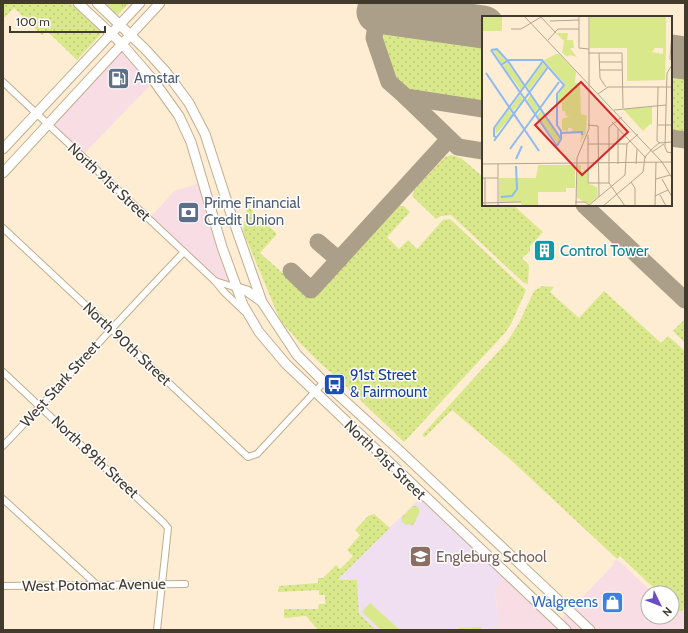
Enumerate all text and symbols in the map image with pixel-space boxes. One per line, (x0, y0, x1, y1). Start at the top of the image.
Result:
scale bar (10, 8, 105, 34)
text: 100 m (16, 14, 50, 29)
inset map (482, 16, 672, 206)
fuel station icon: Amstar (106, 65, 132, 91)
place label: Amstar (134, 69, 180, 87)
street label: North 91st Street (64, 139, 154, 225)
place label: Prime Financial Credit Union (204, 194, 301, 229)
bank icon: Prime Financial Credit Union (175, 199, 201, 225)
building icon: Control Tower (531, 238, 557, 264)
place label: Control Tower (560, 242, 649, 260)
street label: North 90th Street (79, 299, 175, 389)
street label: West Stark Street (16, 337, 104, 431)
place label: 91st Street & Fairmount (350, 366, 427, 401)
bus stop icon: 91st Street & Fairmount (322, 371, 348, 397)
street label: North 89th Street (48, 412, 142, 502)
street label: North 91st Street (340, 417, 430, 503)
school or university icon: Engleburg School (408, 544, 434, 570)
place label: Engleburg School (436, 548, 547, 566)
street label: West Potomac Avenue (22, 575, 166, 595)
north arrow (640, 585, 680, 625)
shop icon: Walgreens (600, 589, 626, 615)
place label: Walgreens (532, 593, 598, 611)
text: N (660, 604, 675, 619)

